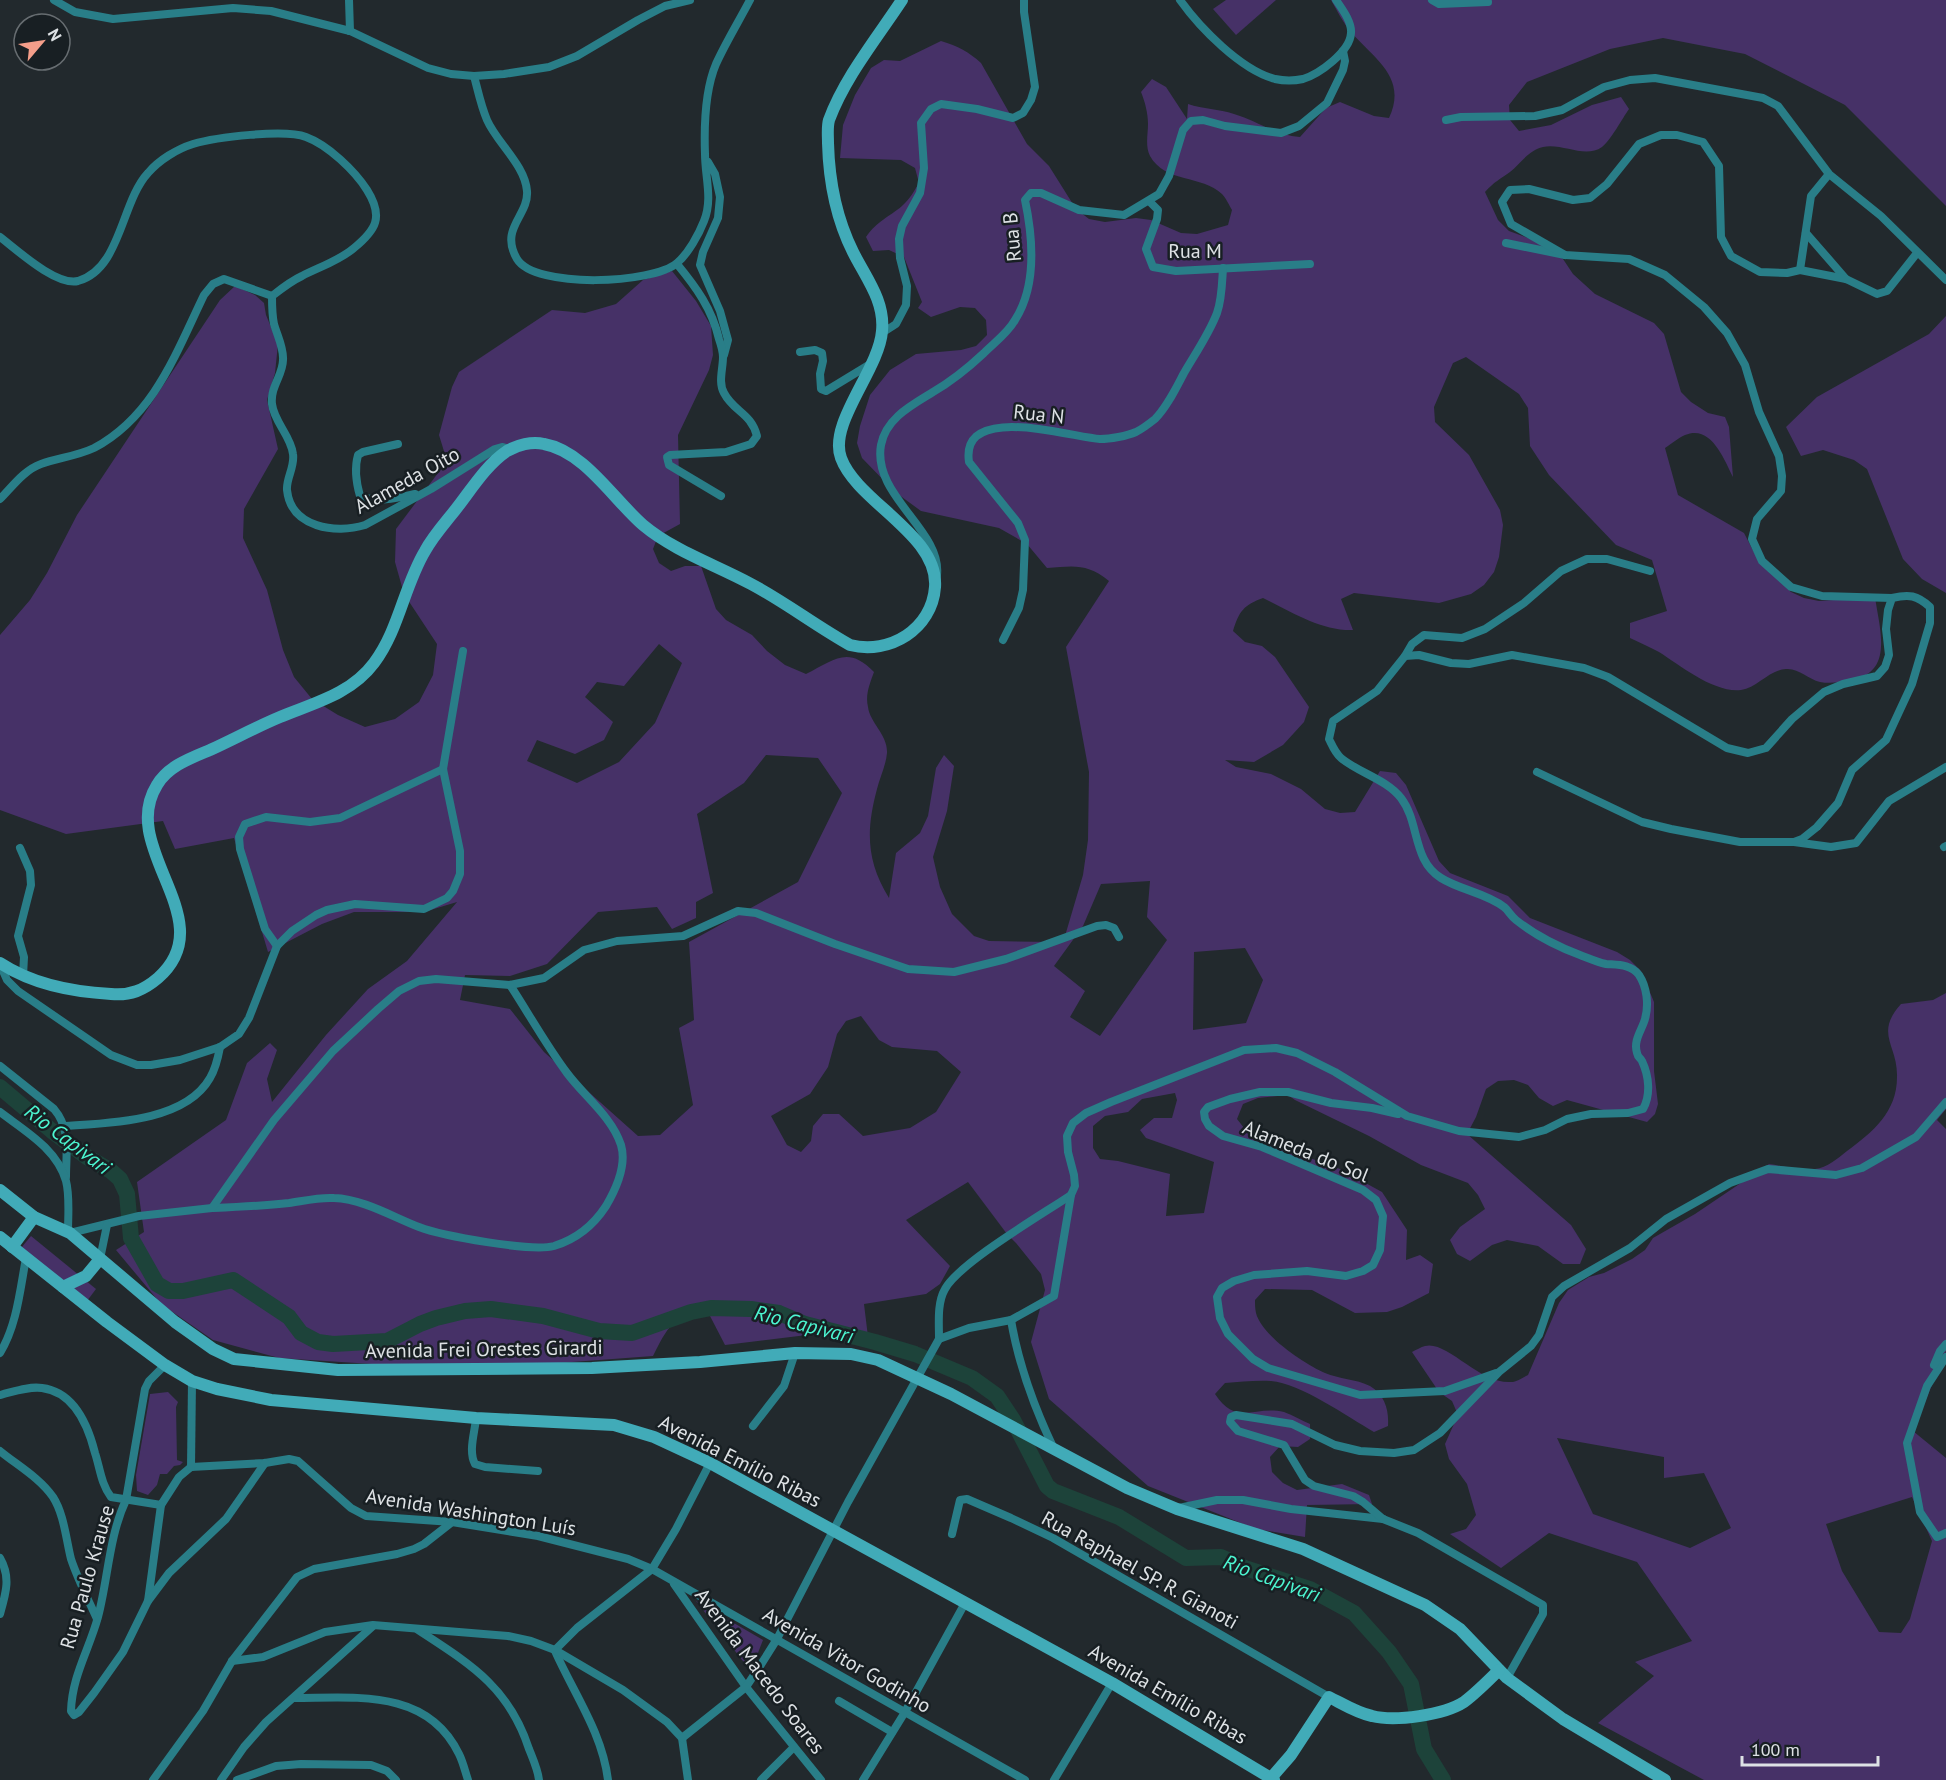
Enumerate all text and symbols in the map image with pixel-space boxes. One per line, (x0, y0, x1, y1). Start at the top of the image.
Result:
north arrow (12, 12, 72, 72)
text: N (44, 25, 66, 44)
street label: Rua B (997, 211, 1027, 263)
street label: Rua M (1168, 238, 1222, 264)
street label: Rua N (1012, 398, 1066, 430)
street label: Alameda Oito (350, 440, 464, 520)
water label: Rio Capivari (19, 1098, 117, 1181)
street label: Alameda do Sol (1239, 1114, 1373, 1188)
water label: Rio Capivari (751, 1299, 857, 1350)
street label: Avenida Frei Orestes Girardi (365, 1334, 603, 1364)
street label: Avenida Emílio Ribas (654, 1409, 826, 1513)
street label: Avenida Washington Luís (364, 1483, 578, 1541)
street label: Rua Paulo Krause (54, 1502, 120, 1652)
street label: Rua Raphael SP. R. Gianoti (1037, 1505, 1243, 1635)
water label: Rio Capivari (1220, 1548, 1325, 1608)
street label: Avenida Macedo Soares (689, 1583, 831, 1759)
street label: Avenida Vitor Godinho (758, 1601, 936, 1719)
street label: Avenida Emílio Ribas (1084, 1638, 1252, 1750)
scale bar (1742, 1729, 1878, 1767)
text: 100 m (1751, 1738, 1800, 1761)

